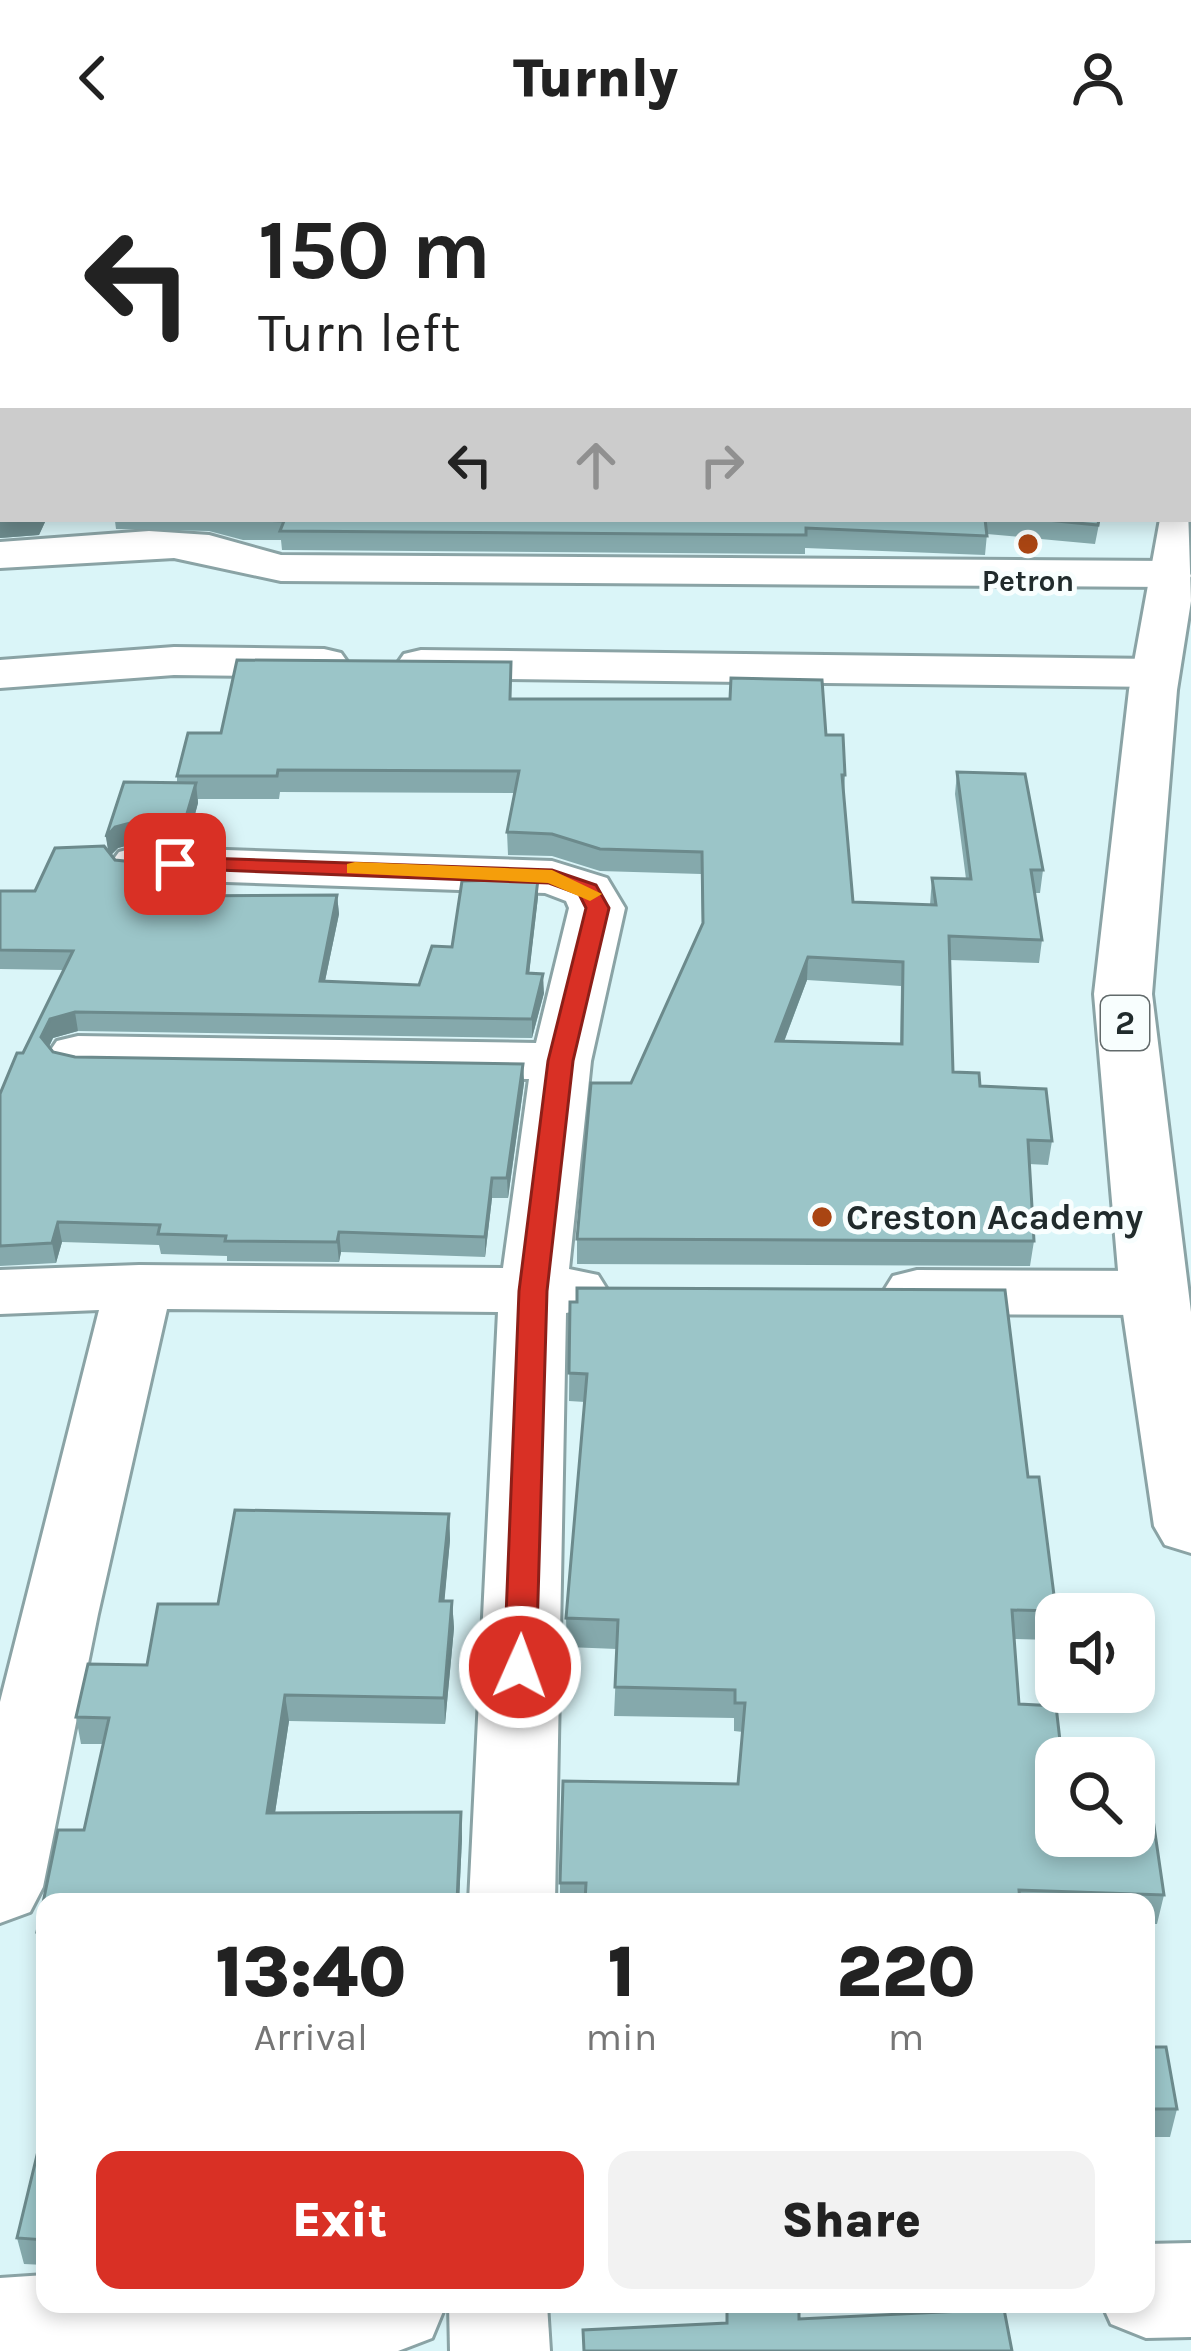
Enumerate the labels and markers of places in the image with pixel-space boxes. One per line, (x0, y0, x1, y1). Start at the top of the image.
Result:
marker: Petron (1015, 531, 1041, 557)
place label: Petron (982, 563, 1074, 599)
pin (124, 813, 226, 915)
place label: Creston Academy (846, 1196, 1143, 1239)
marker: Creston Academy (809, 1204, 835, 1230)

